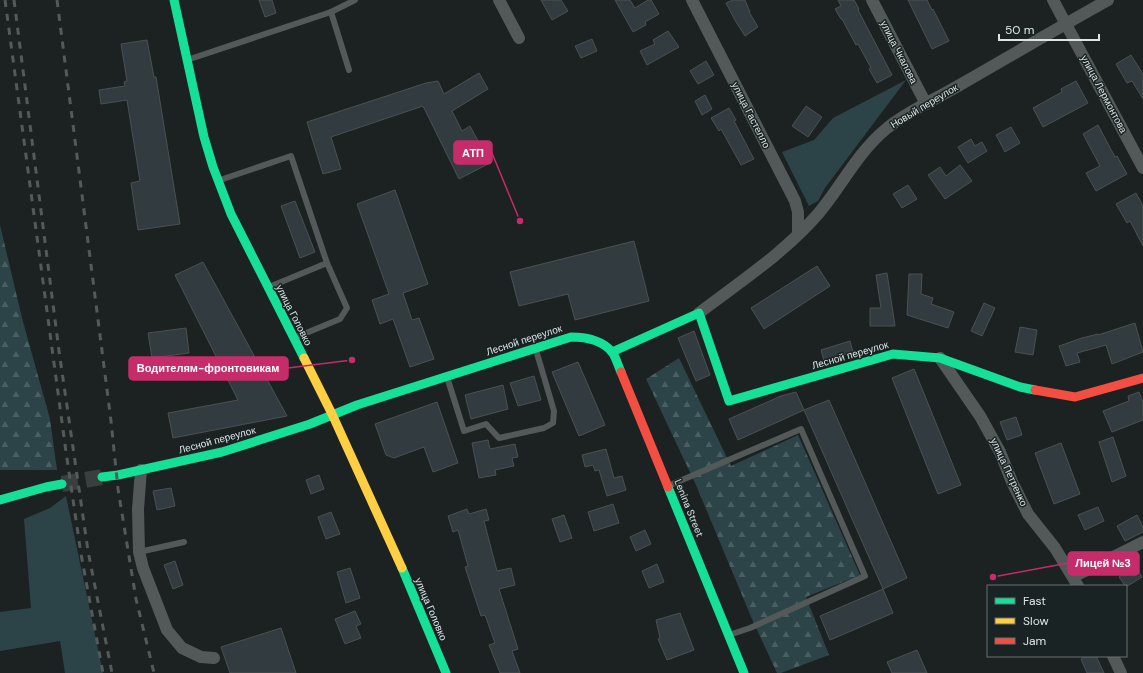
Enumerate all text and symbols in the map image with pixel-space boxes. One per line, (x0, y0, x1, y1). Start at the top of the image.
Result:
scale bar (999, 16, 1099, 42)
street label: улица Чкалова (877, 18, 921, 86)
text: 50 m (1005, 22, 1034, 38)
street label: улица Лермонтова (1078, 53, 1130, 136)
street label: улица Гастелло (729, 80, 773, 151)
street label: Новый переулок (888, 80, 961, 131)
callout: АТП (454, 141, 492, 164)
text: АТП (462, 146, 484, 160)
street label: улица Головко (273, 282, 315, 348)
street label: Лесной переулок (484, 321, 564, 358)
street label: Лесной переулок (810, 338, 890, 372)
callout: Водителям-фронтовикам (129, 357, 288, 380)
text: Водителям-фронтовикам (137, 361, 279, 375)
street label: Лесной переулок (177, 423, 257, 457)
street label: улица Петренко (988, 436, 1031, 509)
street label: Lenina Street (672, 477, 706, 539)
callout: Лицей №3 (1068, 552, 1139, 575)
text: Лицей №3 (1075, 556, 1131, 570)
street label: улица Головко (412, 576, 450, 643)
legend (987, 585, 1127, 657)
text: Fast (1023, 593, 1046, 609)
text: Slow (1023, 613, 1049, 629)
text: Jam (1023, 633, 1046, 649)

